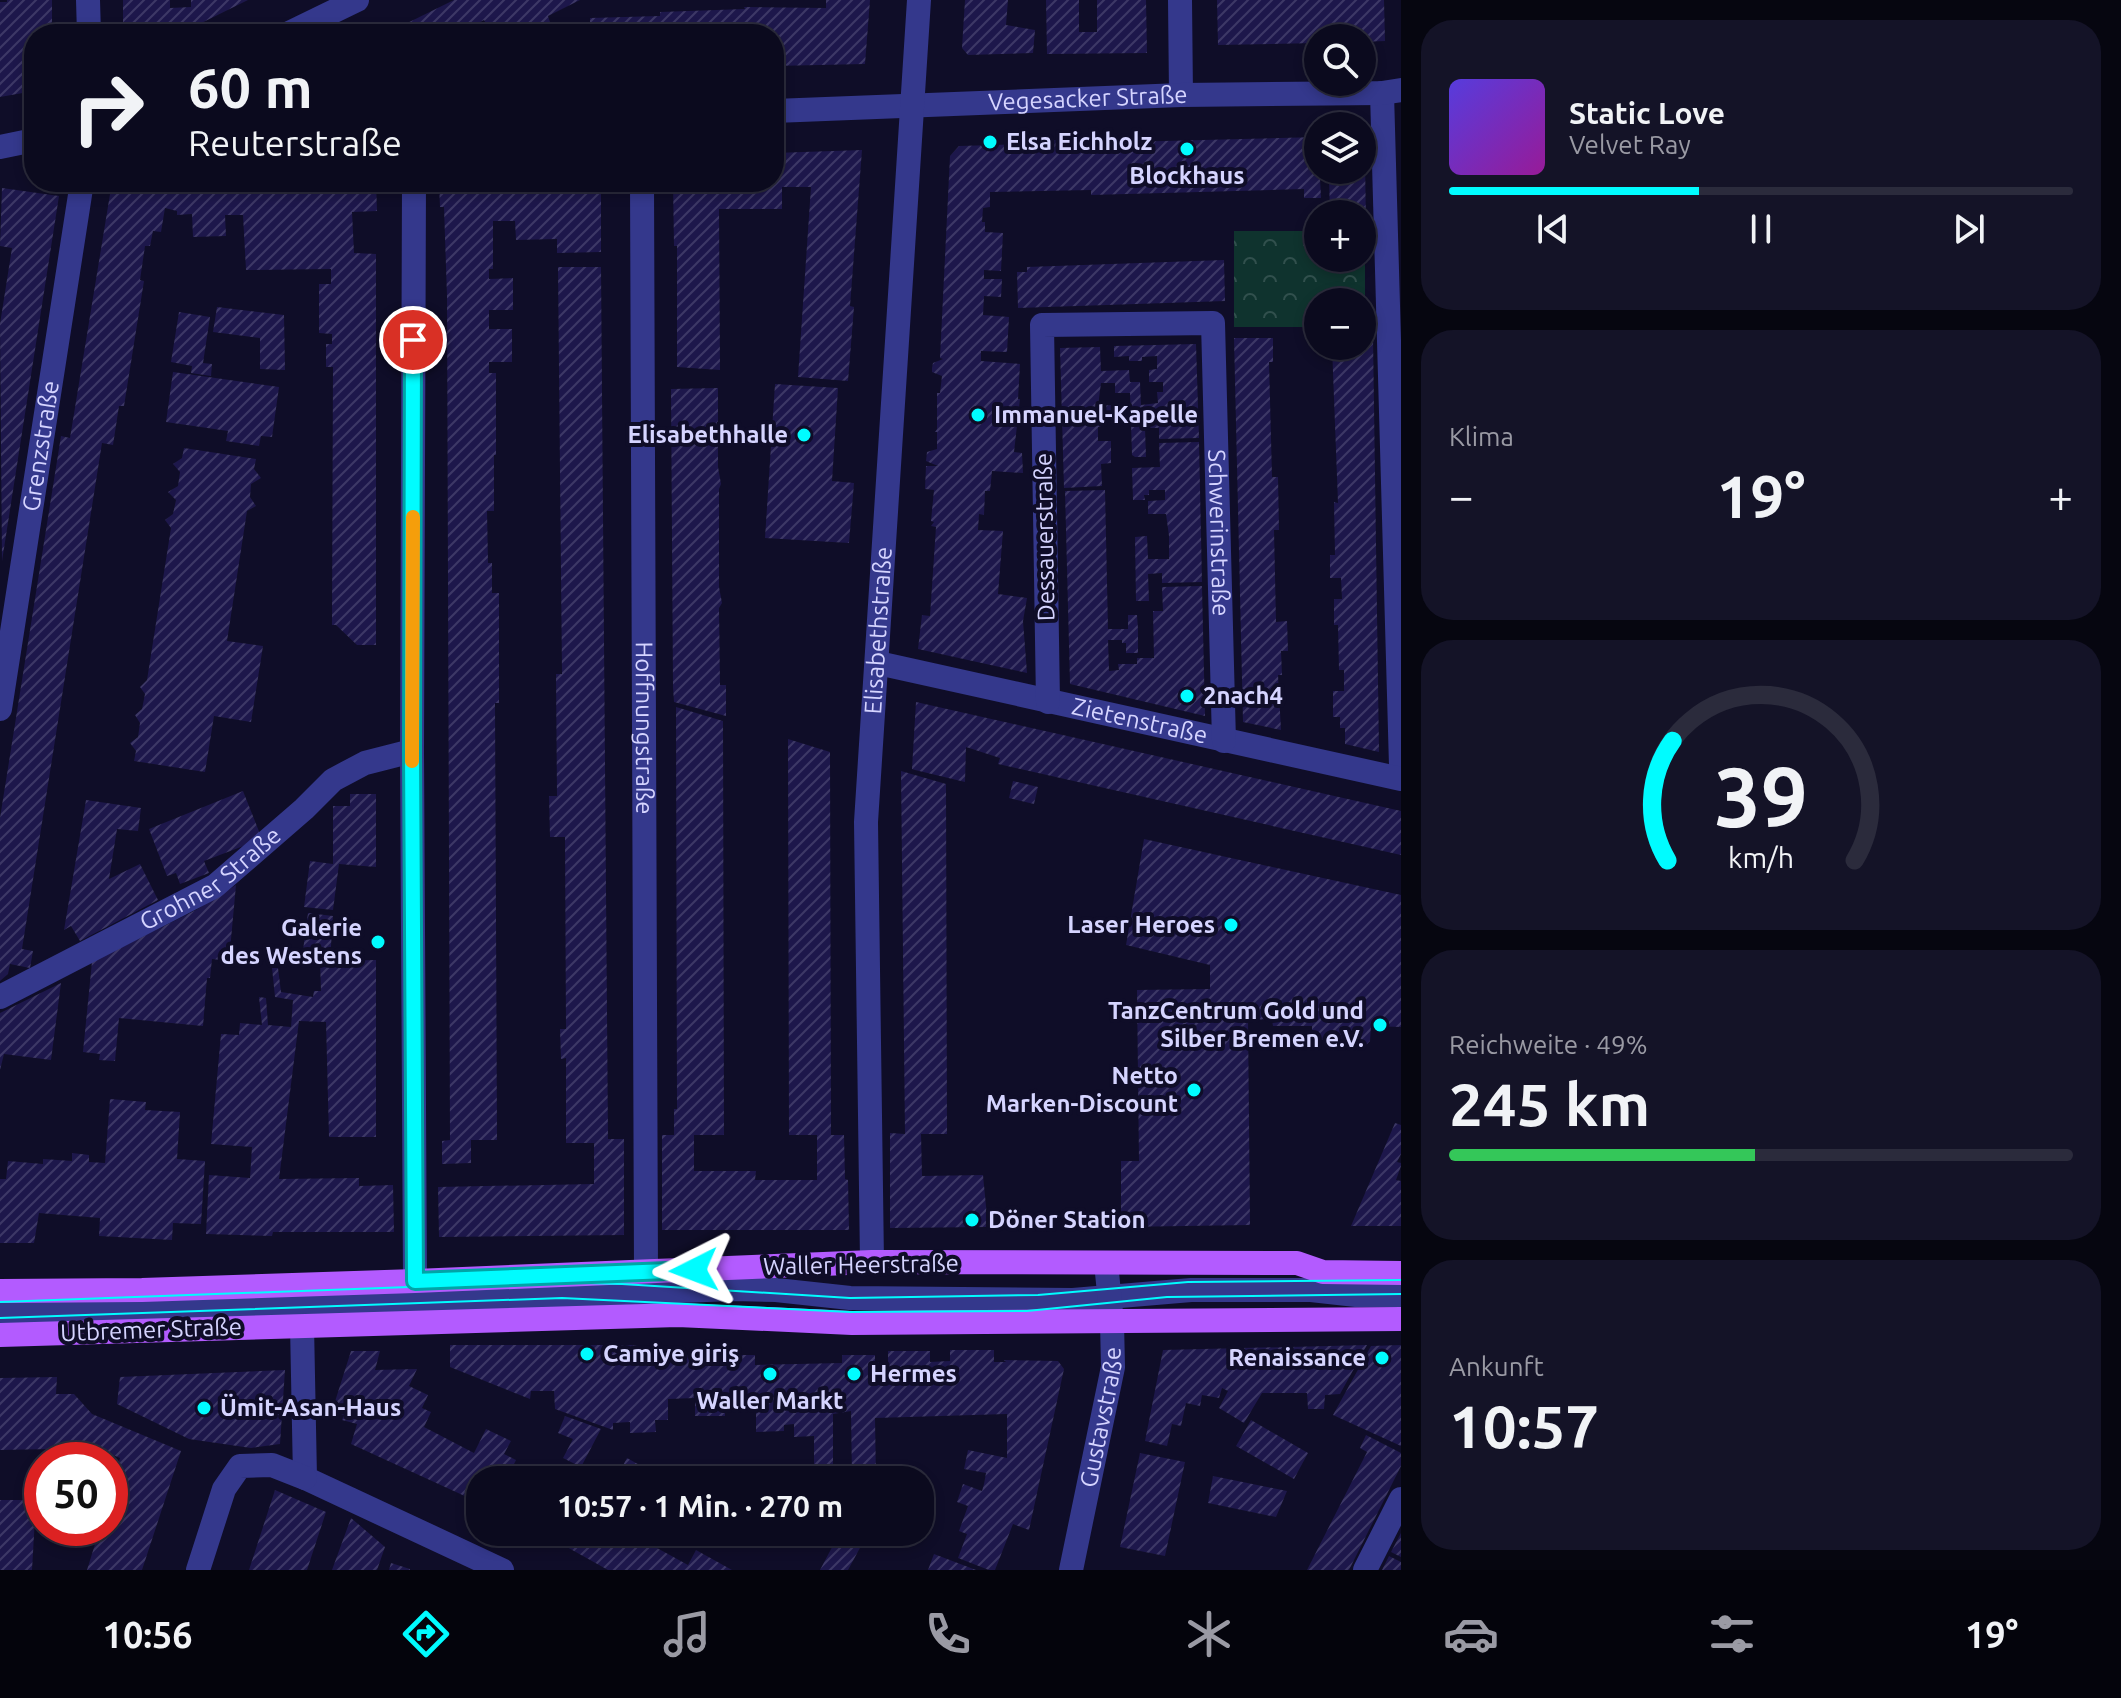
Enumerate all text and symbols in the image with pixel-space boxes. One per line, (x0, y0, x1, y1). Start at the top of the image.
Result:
map controls (1304, 24, 1376, 360)
button: search (1304, 24, 1376, 96)
icon: right (56, 56, 160, 160)
text: 60 m (188, 56, 313, 119)
street label: Vegesacker Straße (988, 81, 1188, 116)
text: Static Love (1569, 96, 1725, 130)
button: layers (1304, 112, 1376, 184)
text: Reuterstraße (188, 122, 402, 163)
place label: Elsa Eichholz (1006, 128, 1152, 155)
text: Velvet Ray (1569, 130, 1691, 159)
marker: Elsa Eichholz (981, 133, 999, 151)
marker: Blockhaus (1178, 140, 1196, 158)
place label: Blockhaus (1129, 162, 1245, 189)
button: + (1304, 200, 1376, 272)
icon: previous (1531, 207, 1575, 251)
icon: pause (1739, 207, 1783, 251)
icon: next (1947, 207, 1991, 251)
button: − (1304, 288, 1376, 360)
pin (379, 306, 447, 374)
icon: arrive (391, 318, 435, 362)
street label: Grenzstraße (17, 379, 64, 513)
place label: Immanuel-Kapelle (994, 401, 1198, 428)
marker: Immanuel-Kapelle (969, 406, 987, 424)
place label: Elisabethhalle (627, 421, 788, 448)
text: Klima (1449, 422, 1514, 451)
marker: Elisabethhalle (795, 426, 813, 444)
street label: Schwerinstraße (1203, 449, 1235, 617)
street label: Dessauerstraße (1030, 453, 1059, 621)
text: 19° (1717, 462, 1805, 529)
text: − (1449, 471, 1474, 520)
text: + (2048, 471, 2073, 520)
street label: Elisabethstraße (859, 546, 897, 715)
street label: Hoffnungstraße (631, 641, 658, 815)
place label: 2nach4 (1203, 682, 1283, 709)
marker: 2nach4 (1178, 687, 1196, 705)
street label: Zietenstraße (1069, 692, 1210, 749)
text: 39 (1714, 749, 1808, 843)
street label: Grohner Straße (135, 821, 286, 935)
text: km/h (1728, 841, 1794, 873)
place label: Laser Heroes (1067, 911, 1215, 938)
place label: Galerie des Westens (221, 914, 362, 969)
marker: Laser Heroes (1222, 916, 1240, 934)
marker: Galerie des Westens (369, 933, 387, 951)
place label: TanzCentrum Gold und Silber Bremen e.V. (1108, 997, 1364, 1052)
marker: TanzCentrum Gold und Silber Bremen e.V. (1371, 1016, 1389, 1034)
text: Reichweite · 49% (1449, 1030, 1648, 1059)
place label: Netto Marken-Discount (986, 1062, 1178, 1117)
text: 245 km (1449, 1070, 1650, 1137)
marker: Netto Marken-Discount (1185, 1081, 1203, 1099)
place label: Döner Station (988, 1206, 1146, 1233)
marker: Döner Station (963, 1211, 981, 1229)
position arrow (652, 1228, 736, 1312)
street label: Waller Heerstraße (763, 1249, 959, 1280)
street label: Utbremer Straße (60, 1313, 242, 1346)
place label: Camiye giriş (603, 1340, 739, 1367)
place label: Renaissance (1228, 1344, 1366, 1371)
marker: Camiye giriş (578, 1345, 596, 1363)
street label: Gustavstraße (1074, 1347, 1127, 1490)
marker: Renaissance (1373, 1349, 1391, 1367)
text: Ankunft (1449, 1352, 1544, 1381)
place label: Hermes (870, 1360, 957, 1387)
marker: Waller Markt (761, 1365, 779, 1383)
marker: Hermes (845, 1365, 863, 1383)
place label: Waller Markt (697, 1387, 843, 1414)
text: 10:57 (1449, 1392, 1599, 1459)
place label: Ümit-Asan-Haus (220, 1393, 401, 1421)
marker: Ümit-Asan-Haus (195, 1399, 213, 1417)
speed limit sign: 50 (24, 1442, 128, 1546)
text: 10:57 · 1 Min. · 270 m (557, 1489, 843, 1523)
icon: directions (398, 1606, 454, 1662)
icon: music (659, 1606, 715, 1662)
icon: phone (920, 1606, 976, 1662)
icon: climate (1181, 1606, 1237, 1662)
icon: car (1443, 1606, 1499, 1662)
icon: filters (1704, 1606, 1760, 1662)
text: 10:56 (103, 1614, 193, 1655)
text: 19° (1965, 1614, 2018, 1655)

